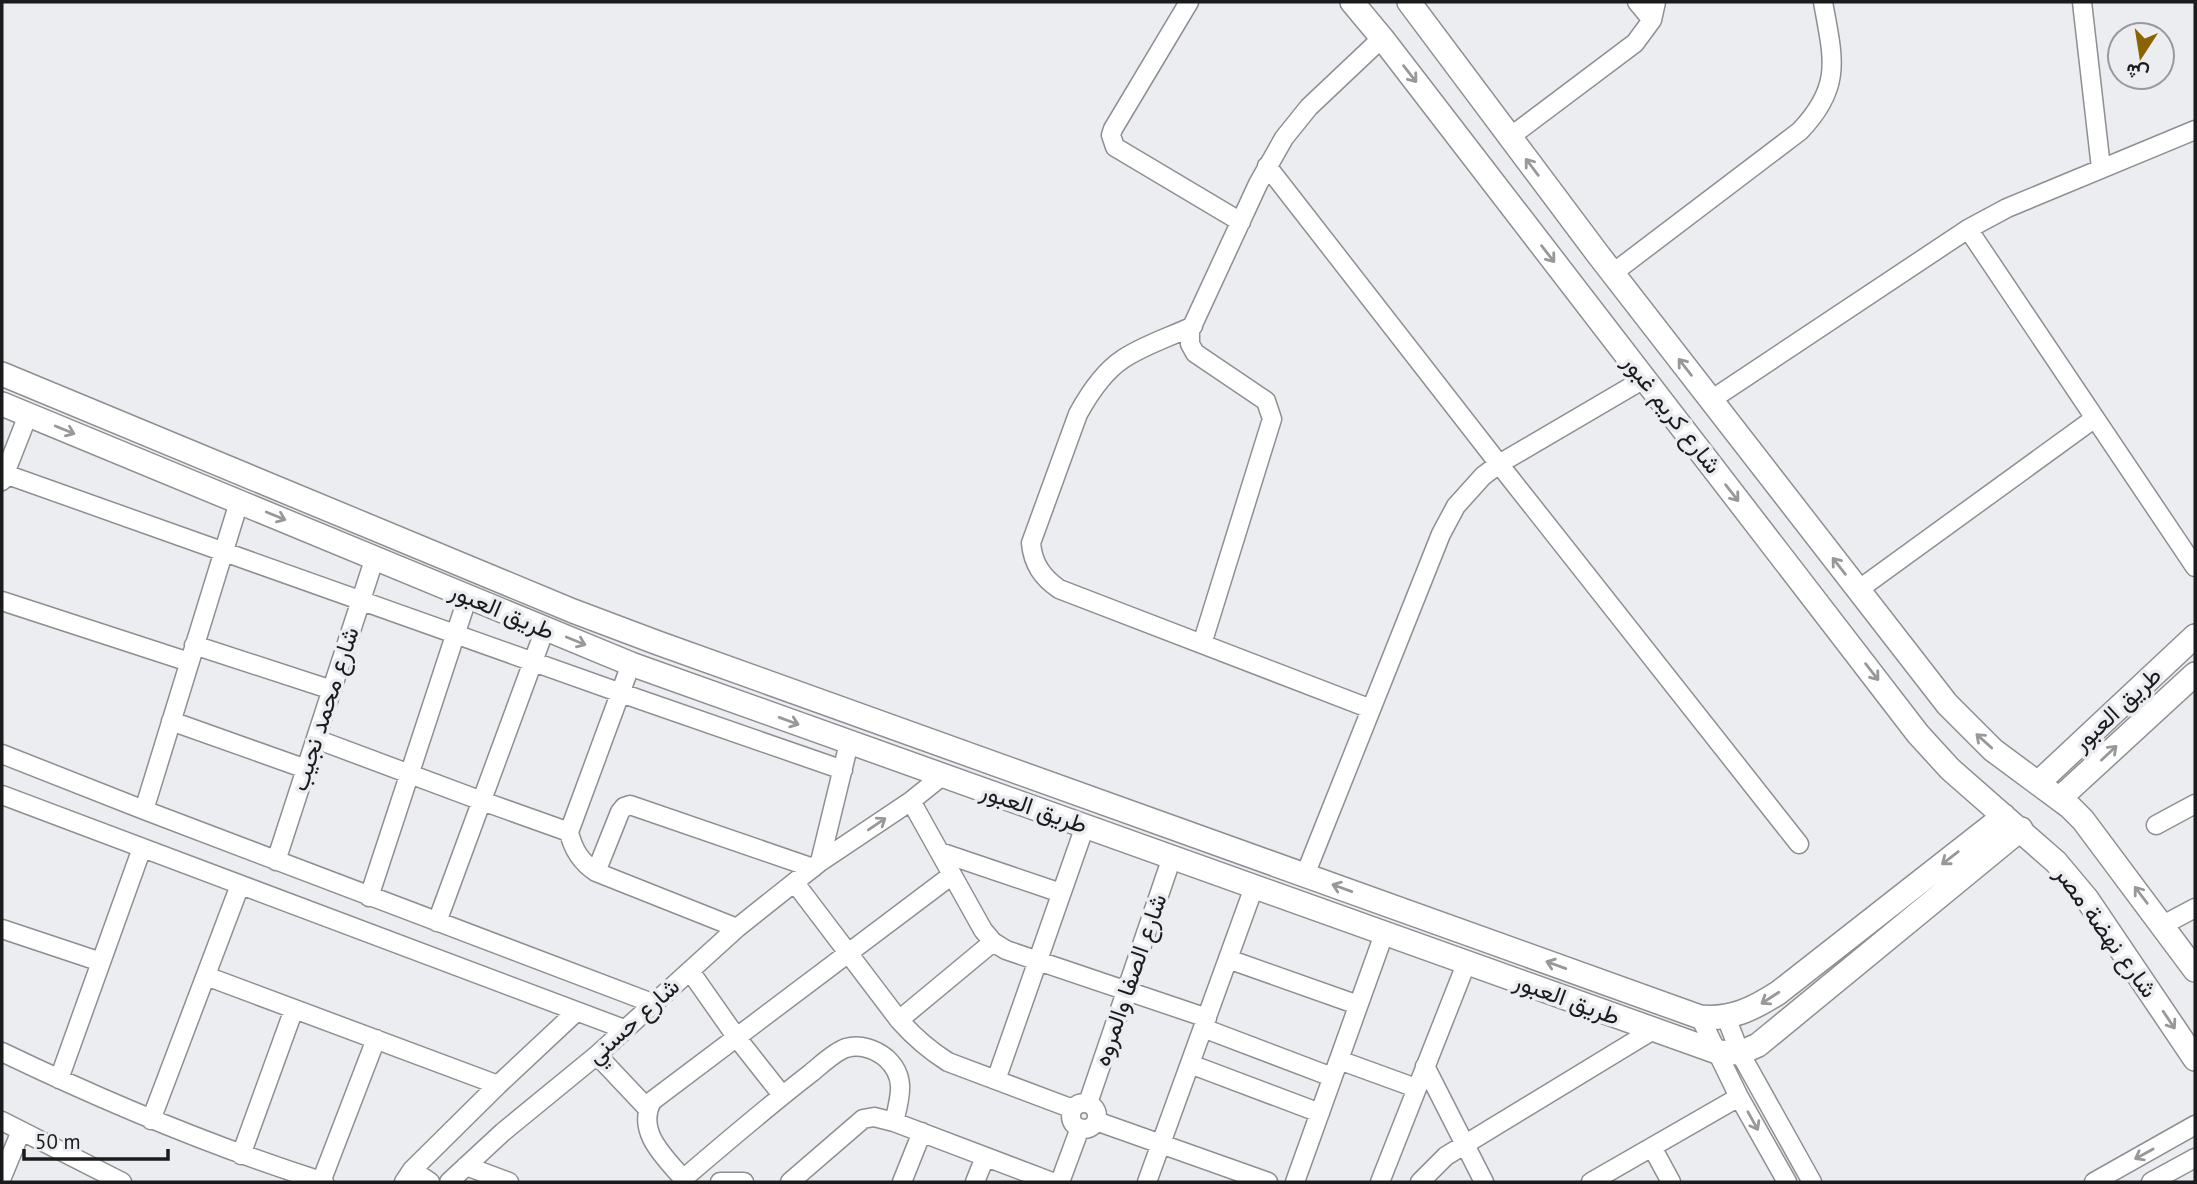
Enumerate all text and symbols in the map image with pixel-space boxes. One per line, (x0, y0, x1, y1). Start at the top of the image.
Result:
north arrow (2106, 21, 2176, 91)
text: ش (2124, 58, 2151, 87)
one-way arrow (1402, 64, 1417, 83)
one-way arrow (1525, 157, 1540, 176)
one-way arrow (1541, 245, 1556, 263)
street label: شارع كريم غبور (1615, 347, 1729, 480)
one-way arrow (1678, 358, 1693, 376)
one-way arrow (54, 425, 75, 438)
one-way arrow (1725, 483, 1740, 501)
one-way arrow (264, 511, 286, 524)
one-way arrow (1832, 557, 1847, 576)
street label: طريق العبور (444, 574, 559, 646)
street label: شارع محمد نجيب (283, 623, 367, 795)
one-way arrow (565, 636, 586, 649)
street label: طريق العبور (2065, 660, 2168, 758)
one-way arrow (1865, 663, 1880, 681)
one-way arrow (778, 716, 800, 728)
one-way arrow (1975, 733, 1993, 749)
one-way arrow (2100, 745, 2118, 761)
street label: طريق العبور (976, 775, 1092, 840)
one-way arrow (866, 817, 886, 831)
one-way arrow (1941, 851, 1959, 866)
street label: شارع نهضة مصر (2047, 859, 2165, 1004)
one-way arrow (1331, 881, 1353, 893)
one-way arrow (2133, 886, 2148, 905)
street label: شارع الصفا والمروه (1086, 890, 1174, 1070)
one-way arrow (1546, 958, 1568, 970)
street label: طريق العبور (1509, 965, 1624, 1032)
street label: شارع حسني (580, 971, 688, 1073)
one-way arrow (1761, 990, 1780, 1005)
one-way arrow (2162, 1010, 2176, 1029)
one-way arrow (1746, 1111, 1760, 1131)
scale bar (24, 1118, 168, 1162)
text: 50 m (35, 1128, 81, 1155)
one-way arrow (2135, 1147, 2155, 1161)

